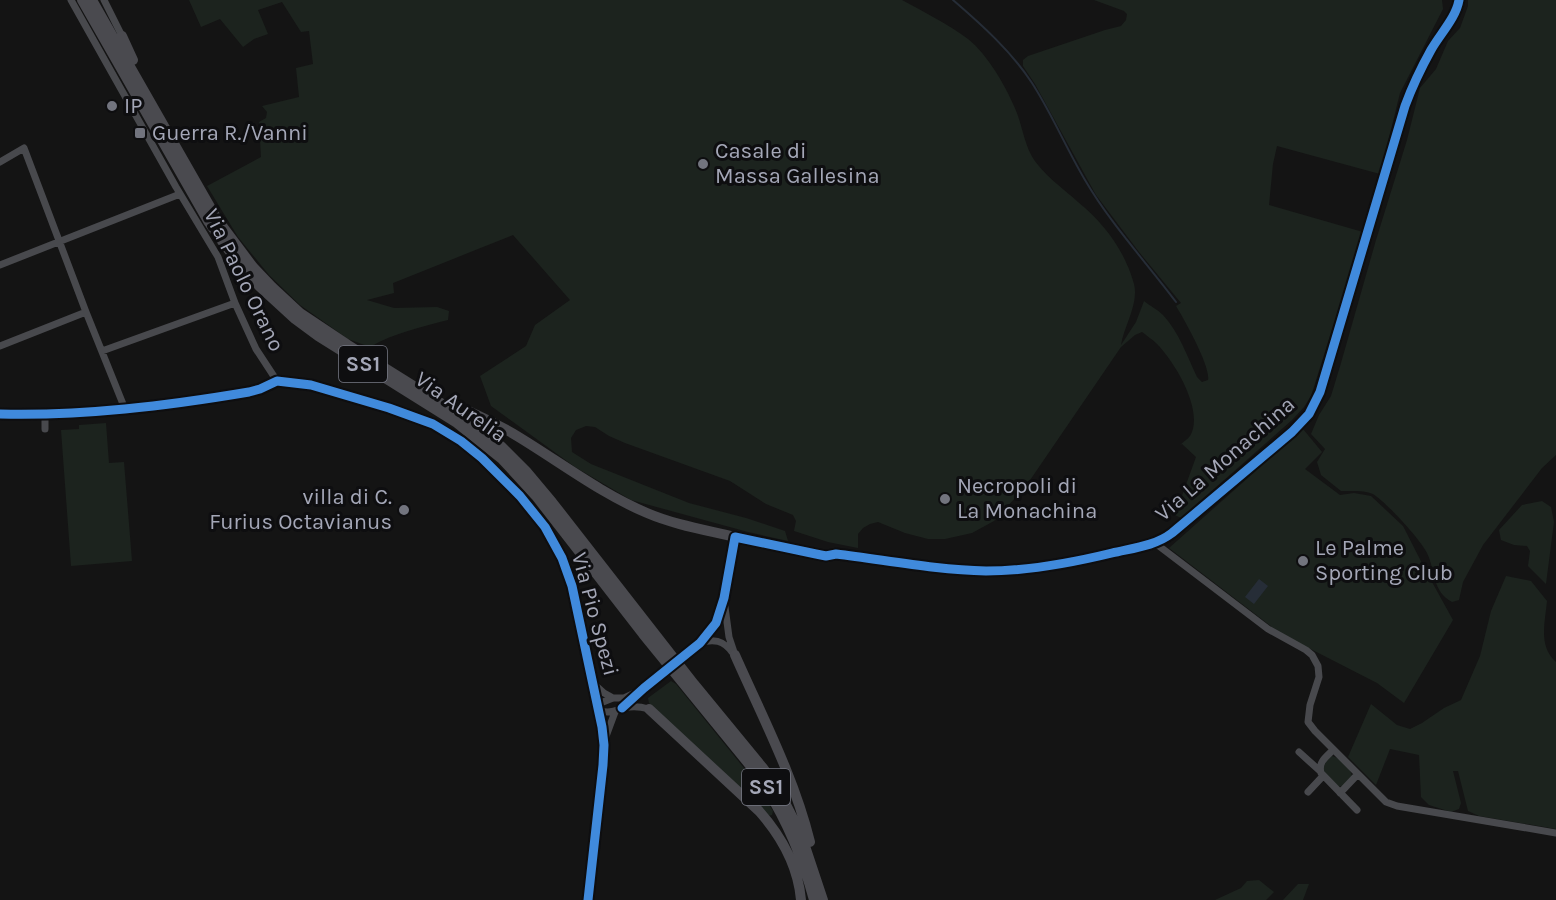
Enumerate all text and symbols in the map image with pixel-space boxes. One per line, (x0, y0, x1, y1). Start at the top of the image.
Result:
place label: IP (124, 93, 142, 119)
marker: IP (105, 99, 119, 113)
place label: Guerra R./Vanni (152, 120, 308, 146)
marker: Guerra R./Vanni (133, 126, 147, 140)
place label: Casale di Massa Gallesina (715, 138, 880, 189)
marker: Casale di Massa Gallesina (696, 157, 710, 171)
street label: Via Paolo Orano (198, 204, 290, 356)
road number: SS1 (339, 346, 387, 382)
street label: Via Aurelia (410, 366, 512, 448)
street label: Via La Monachina (1150, 391, 1300, 527)
place label: Necropoli di La Monachina (957, 473, 1097, 524)
place label: villa di C. Furius Octavianus (209, 484, 392, 535)
marker: Necropoli di La Monachina (938, 492, 952, 506)
marker: villa di C. Furius Octavianus (397, 503, 411, 517)
place label: Le Palme Sporting Club (1315, 535, 1453, 586)
street label: Via Pio Spezi (566, 549, 624, 679)
marker: Le Palme Sporting Club (1296, 554, 1310, 568)
road number: SS1 (742, 769, 790, 805)

